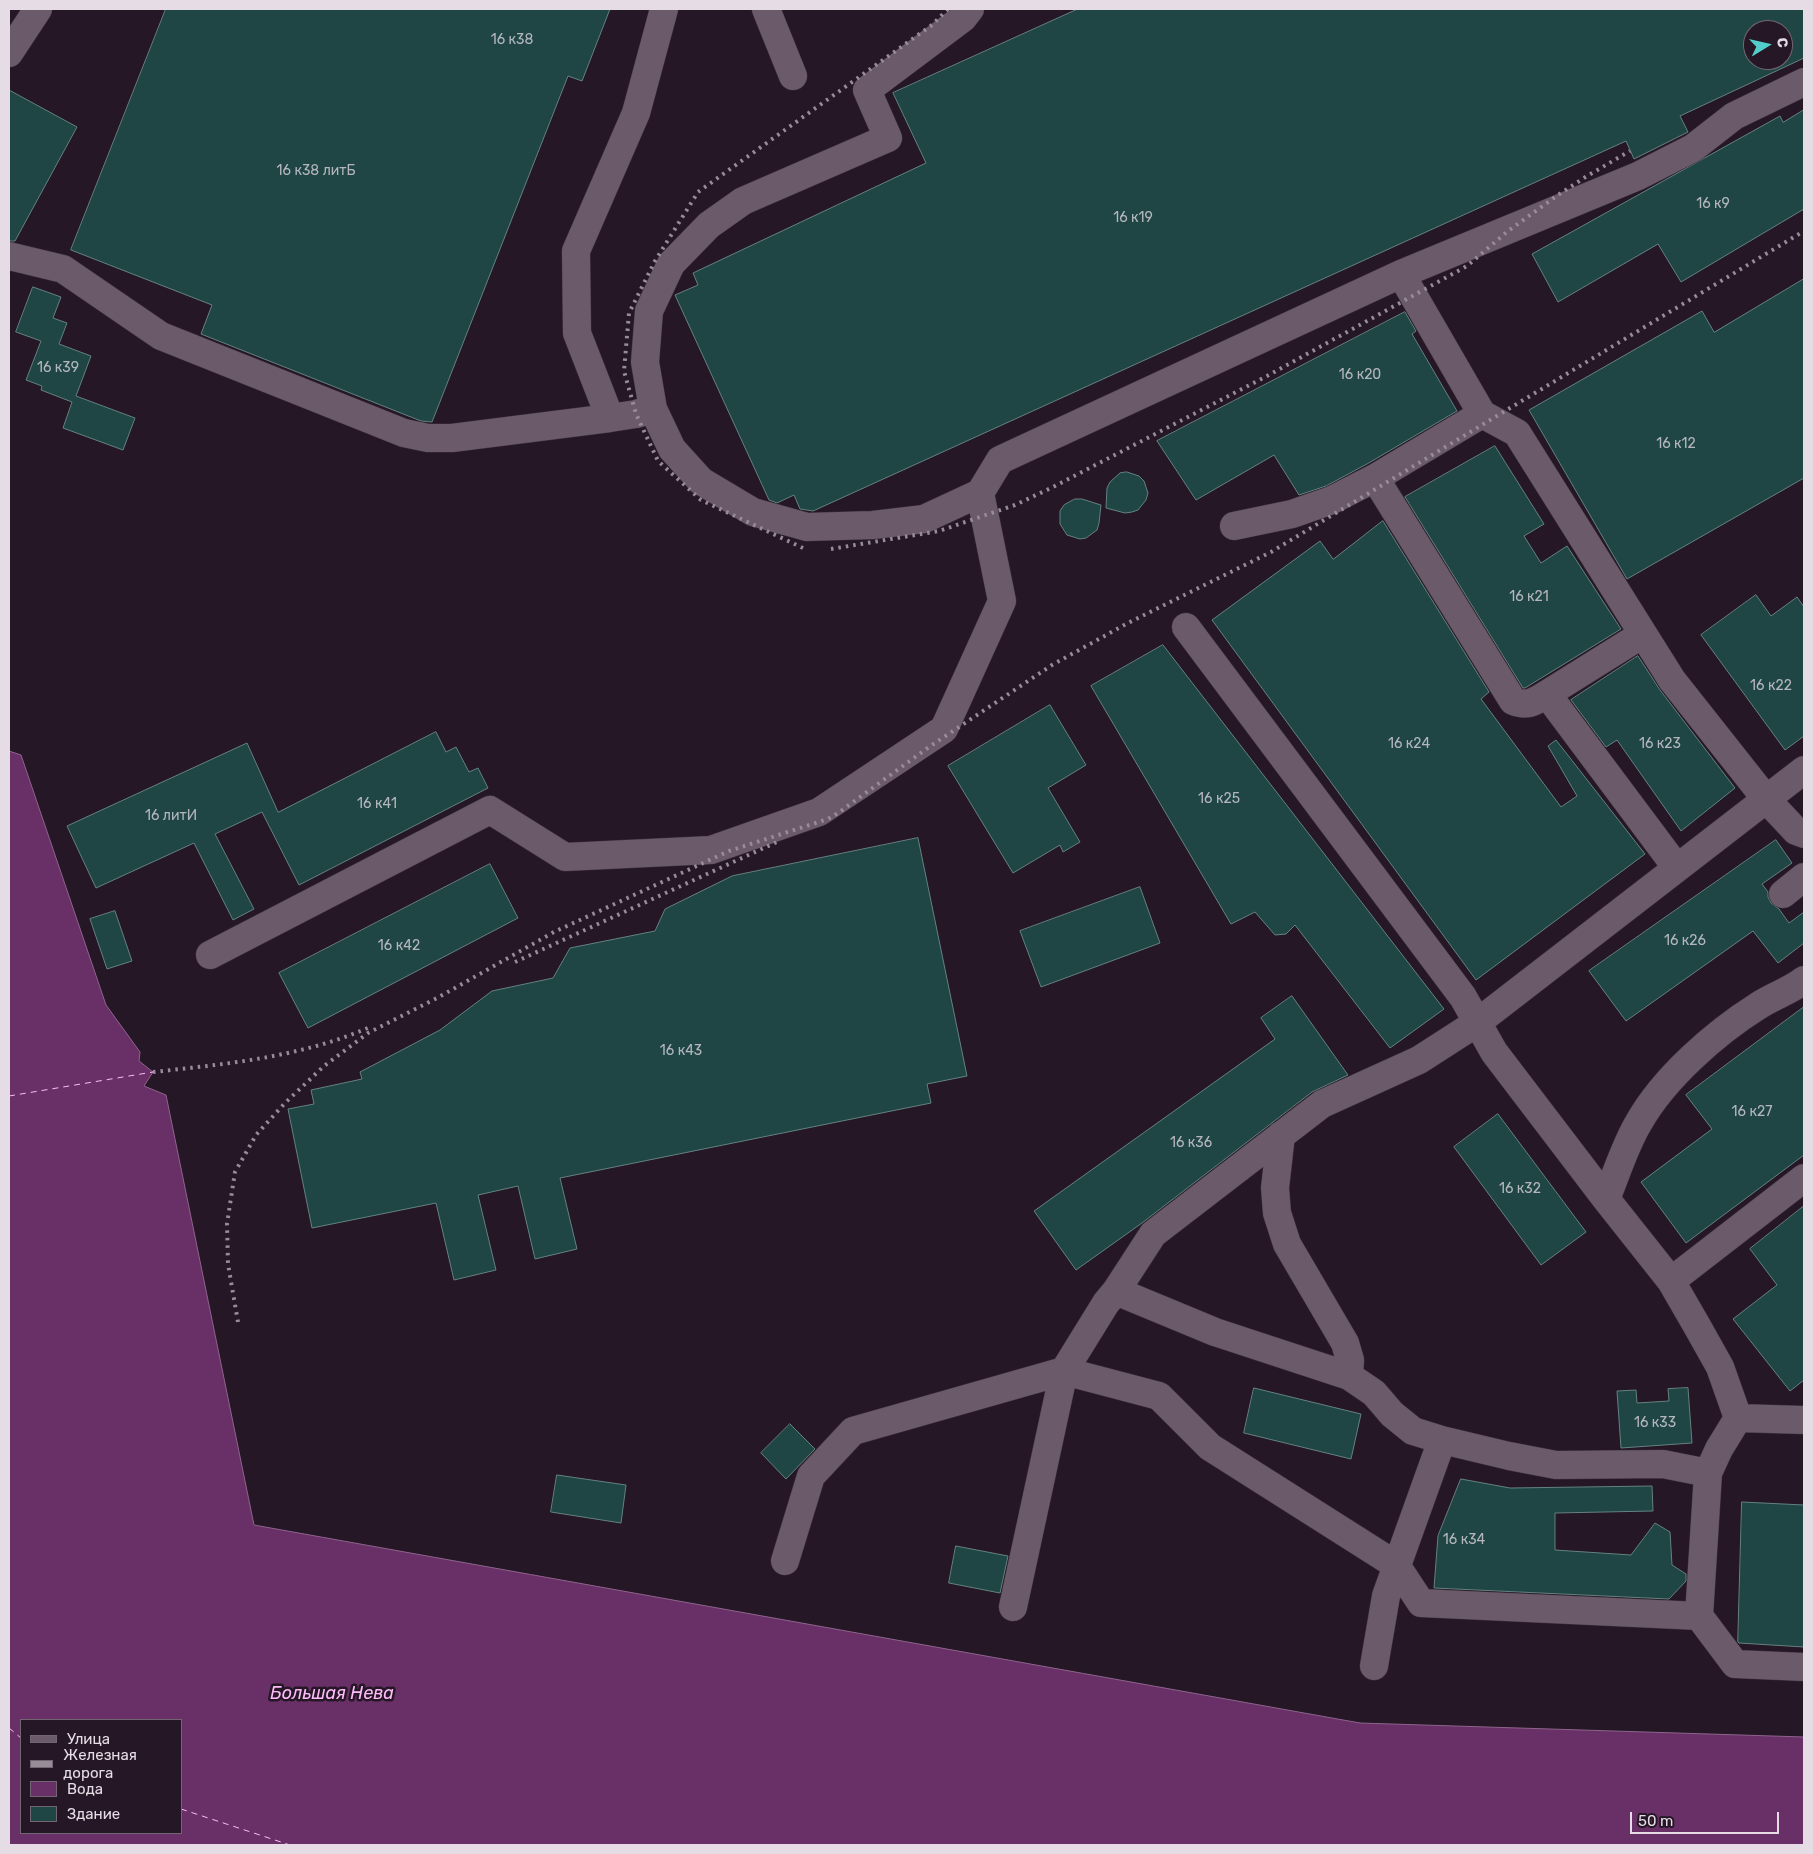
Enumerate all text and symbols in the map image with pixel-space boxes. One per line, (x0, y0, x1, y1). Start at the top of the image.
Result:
north arrow (1743, 20, 1793, 70)
house number: 16 к38 (491, 32, 533, 48)
text: С (1773, 37, 1791, 49)
house number: 16 к38 литБ (277, 163, 355, 179)
house number: 16 к9 (1696, 196, 1730, 212)
house number: 16 к19 (1113, 210, 1153, 226)
house number: 16 к39 (37, 360, 79, 376)
house number: 16 к20 (1339, 367, 1381, 383)
house number: 16 к12 (1656, 436, 1696, 452)
house number: 16 к21 (1509, 589, 1549, 605)
house number: 16 к22 (1750, 678, 1792, 694)
house number: 16 к24 (1388, 736, 1430, 752)
house number: 16 к23 (1639, 736, 1681, 752)
house number: 16 к25 (1198, 791, 1240, 807)
house number: 16 к41 (357, 796, 397, 812)
house number: 16 литИ (145, 808, 197, 824)
house number: 16 к26 (1664, 933, 1706, 949)
house number: 16 к42 (378, 938, 420, 954)
house number: 16 к43 (660, 1043, 702, 1059)
house number: 16 к27 (1732, 1104, 1772, 1120)
house number: 16 к36 (1170, 1135, 1212, 1151)
house number: 16 к32 (1499, 1181, 1541, 1197)
house number: 16 к33 (1634, 1415, 1676, 1431)
house number: 16 к34 (1443, 1532, 1485, 1548)
water label: Большая Нева (270, 1683, 394, 1705)
legend (20, 1719, 182, 1834)
text: Улица (67, 1730, 110, 1748)
text: Железная дорога (63, 1746, 137, 1782)
text: Вода (67, 1780, 103, 1798)
scale bar (1633, 1802, 1782, 1834)
text: Здание (67, 1805, 120, 1823)
text: 50 m (1638, 1812, 1673, 1830)

